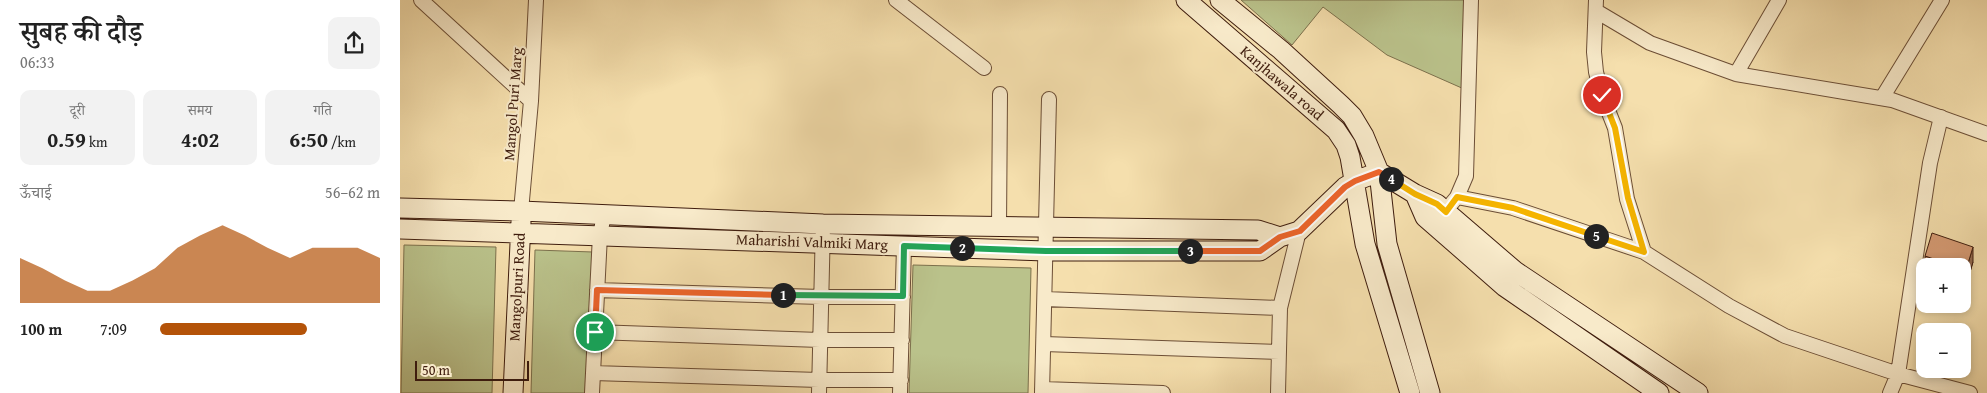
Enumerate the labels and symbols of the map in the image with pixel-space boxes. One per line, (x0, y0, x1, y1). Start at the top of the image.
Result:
street label: Kanjhawala road (1236, 40, 1329, 125)
street label: Mangol Puri Marg (498, 46, 527, 161)
pin (1581, 74, 1623, 116)
pin: 4 (1378, 166, 1404, 192)
pin: 5 (1584, 224, 1608, 248)
street label: Maharishi Valmiki Marg (736, 228, 889, 255)
street label: Mangolpuri Road (503, 232, 530, 342)
pin: 2 (950, 236, 974, 260)
pin: 3 (1178, 238, 1202, 264)
pin: 1 (770, 282, 796, 308)
pin (574, 311, 616, 353)
scale bar (415, 358, 529, 381)

